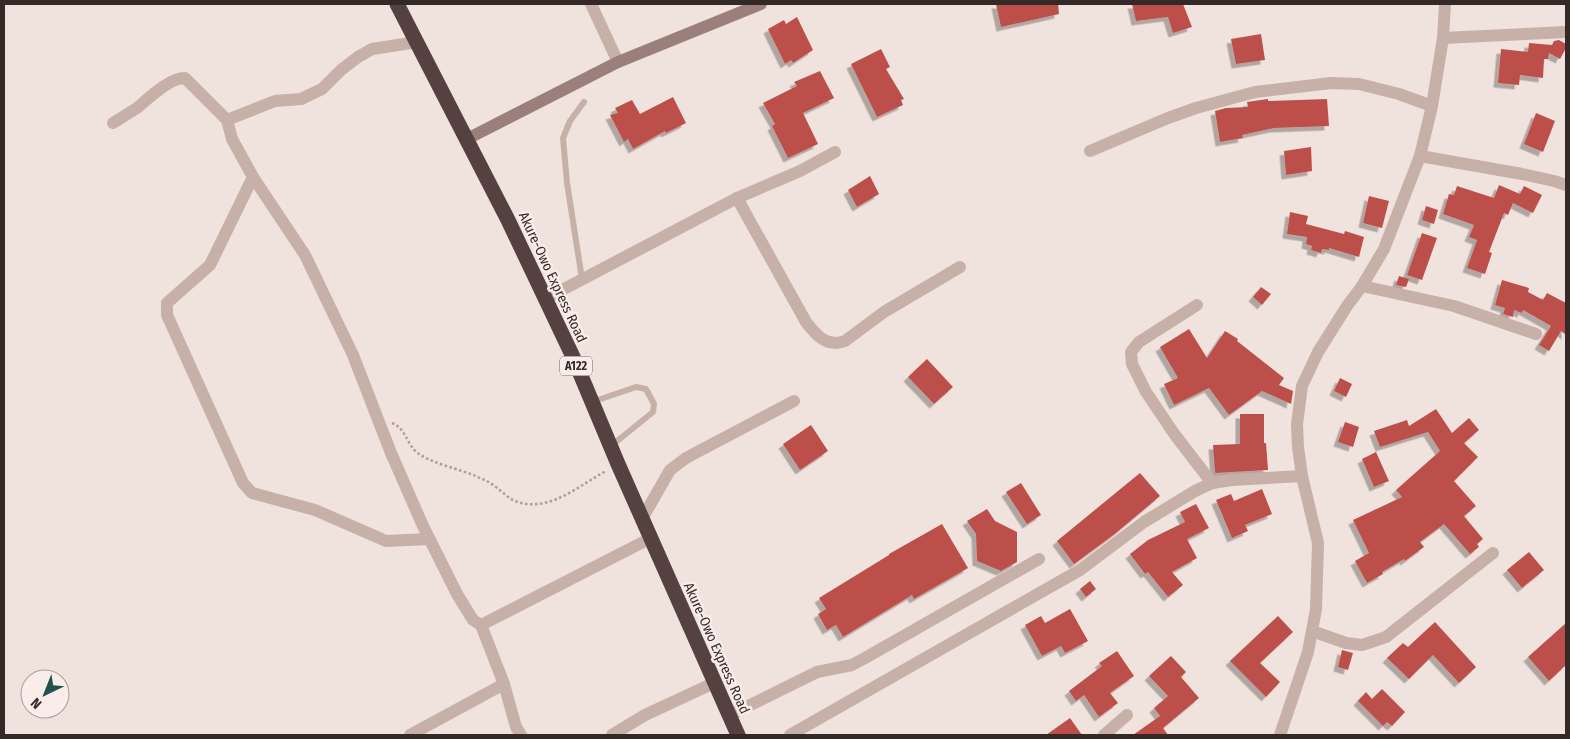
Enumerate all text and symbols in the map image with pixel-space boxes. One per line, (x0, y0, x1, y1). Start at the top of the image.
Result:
street label: Akure-Owo Express Road (515, 209, 590, 345)
road number: A122 (560, 356, 592, 376)
street label: Akure-Owo Express Road (680, 580, 753, 717)
north arrow (20, 669, 70, 719)
text: N (28, 694, 45, 712)

